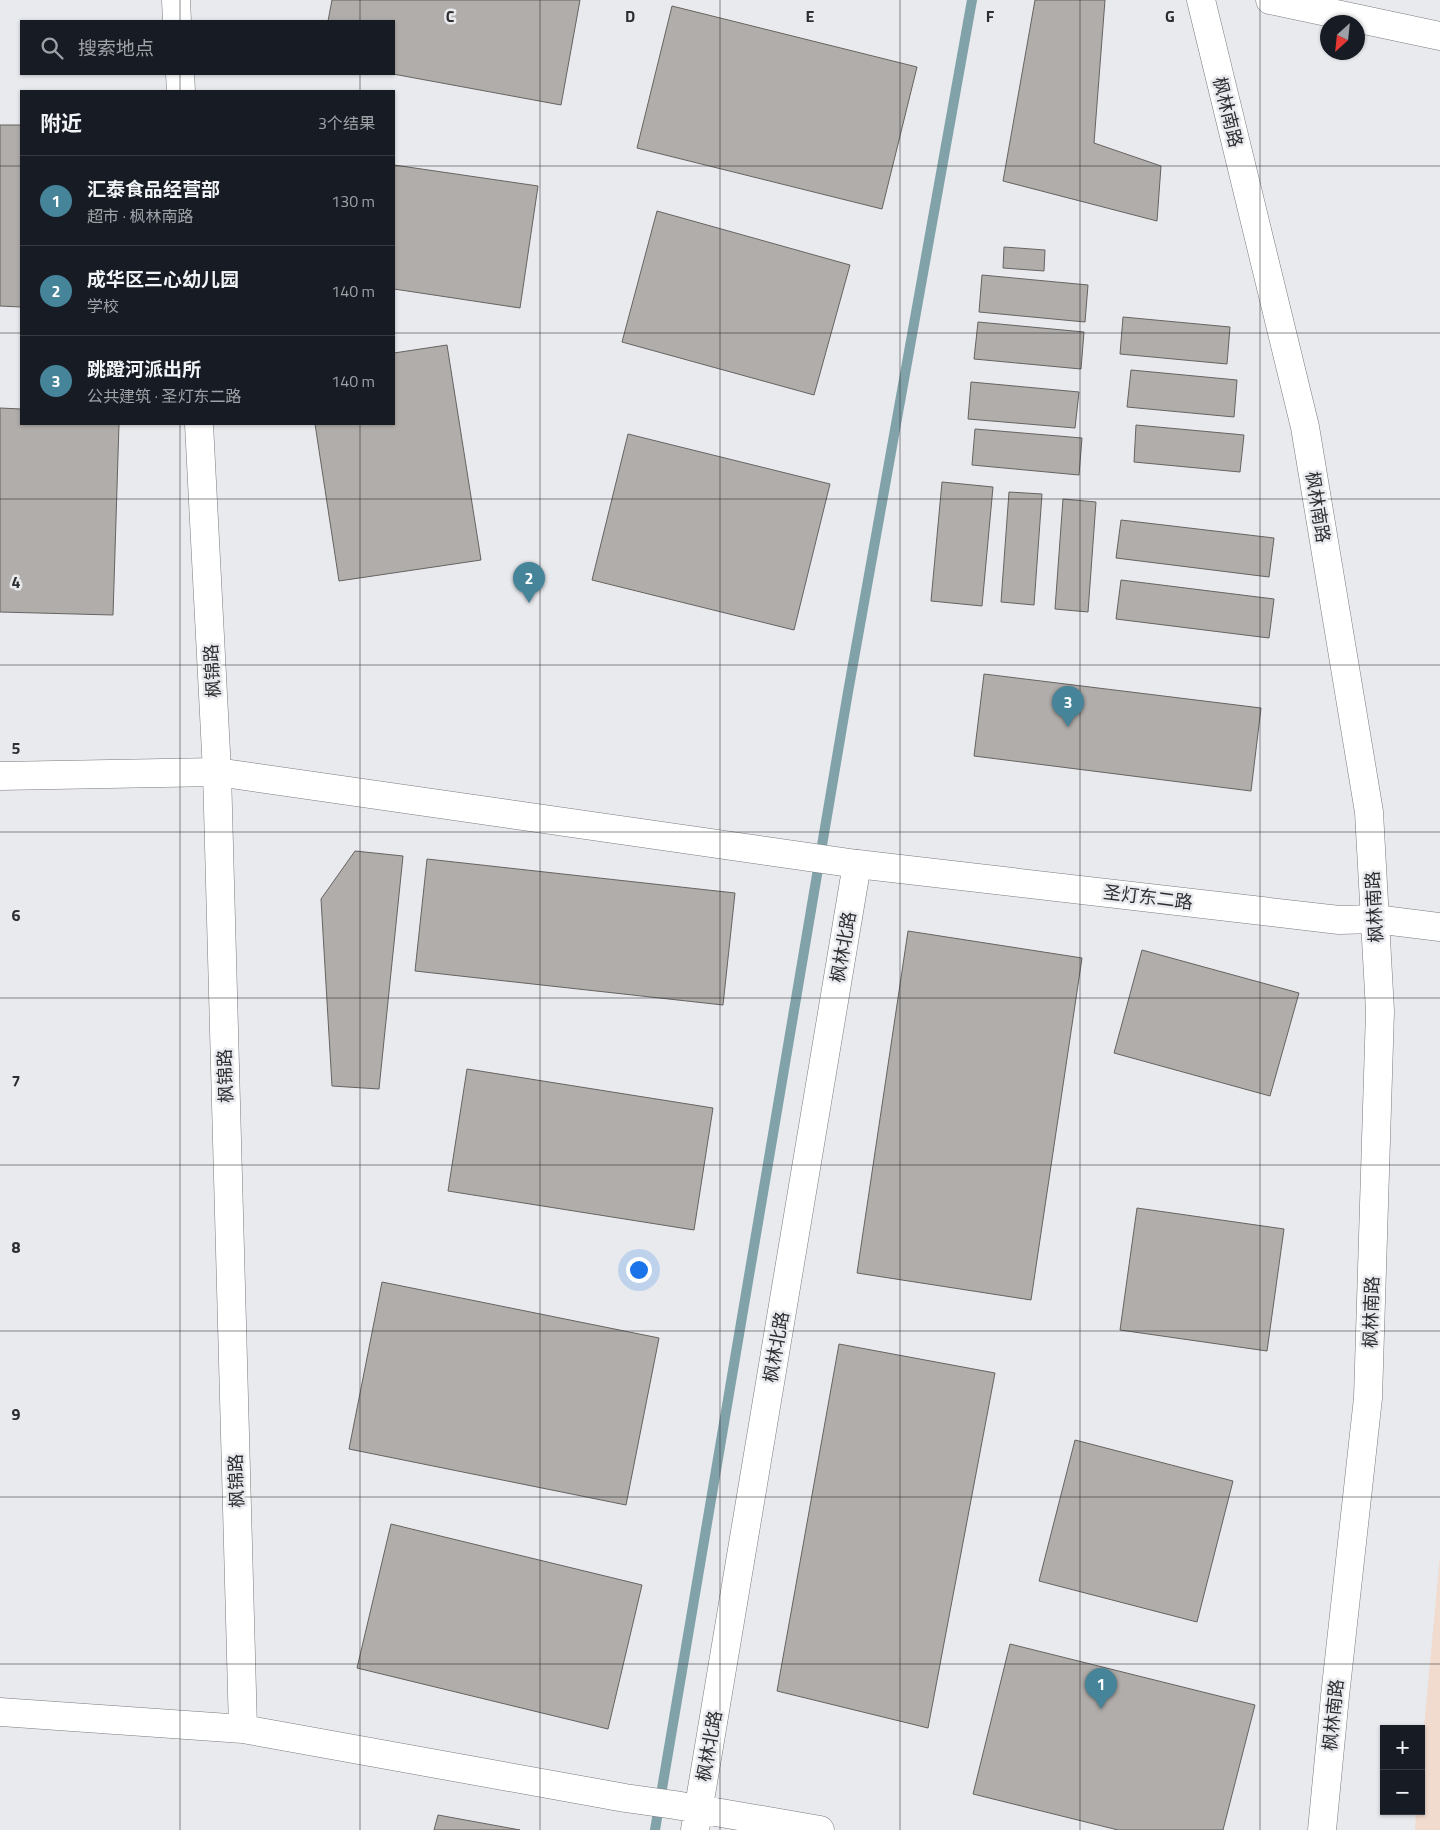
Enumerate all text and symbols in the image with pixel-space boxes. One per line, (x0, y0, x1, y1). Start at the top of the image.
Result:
text: C (446, 4, 455, 28)
text: D (625, 4, 635, 28)
text: E (806, 4, 815, 28)
text: F (986, 4, 995, 28)
text: G (1165, 4, 1175, 28)
north arrow (1320, 15, 1365, 60)
search box (20, 20, 395, 75)
text: 搜索地点 (78, 33, 154, 62)
icon: search (38, 34, 66, 62)
street label: 枫林南路 (1206, 74, 1250, 150)
text: 附近 (40, 107, 82, 139)
text: 3个结果 (318, 111, 375, 135)
text: 汇泰食品经营部 (87, 174, 220, 203)
text: 1 (52, 189, 60, 213)
text: 130 m (331, 189, 375, 213)
text: 超市 · 枫林南路 (87, 204, 194, 228)
text: 成华区三心幼儿园 (87, 264, 239, 293)
text: 2 (52, 279, 60, 303)
text: 140 m (331, 279, 375, 303)
text: 学校 (87, 294, 119, 318)
text: 跳蹬河派出所 (87, 354, 201, 383)
text: 3 (52, 369, 60, 393)
text: 140 m (331, 369, 375, 393)
text: 公共建筑 · 圣灯东二路 (87, 384, 242, 408)
street label: 枫林南路 (1299, 469, 1337, 545)
pin: 2 (513, 562, 545, 603)
text: 4 (12, 570, 21, 594)
street label: 枫锦路 (197, 643, 227, 699)
pin: 3 (1052, 686, 1084, 727)
text: 5 (12, 736, 21, 760)
street label: 枫林南路 (1359, 870, 1389, 944)
street label: 圣灯东二路 (1102, 878, 1194, 916)
text: 6 (12, 903, 21, 927)
street label: 枫林北路 (823, 909, 863, 985)
street label: 枫锦路 (211, 1049, 239, 1103)
text: 7 (12, 1069, 20, 1093)
text: 8 (12, 1235, 21, 1259)
your location (626, 1257, 652, 1283)
street label: 枫林南路 (1356, 1276, 1386, 1348)
street label: 枫林北路 (756, 1309, 796, 1385)
text: 9 (12, 1402, 21, 1426)
street label: 枫锦路 (222, 1454, 250, 1508)
pin: 1 (1085, 1668, 1117, 1709)
street label: 枫林南路 (1316, 1678, 1350, 1752)
street label: 枫林北路 (689, 1708, 729, 1784)
map controls (1380, 1725, 1425, 1815)
button: + (1380, 1725, 1425, 1770)
button: − (1380, 1770, 1425, 1815)

